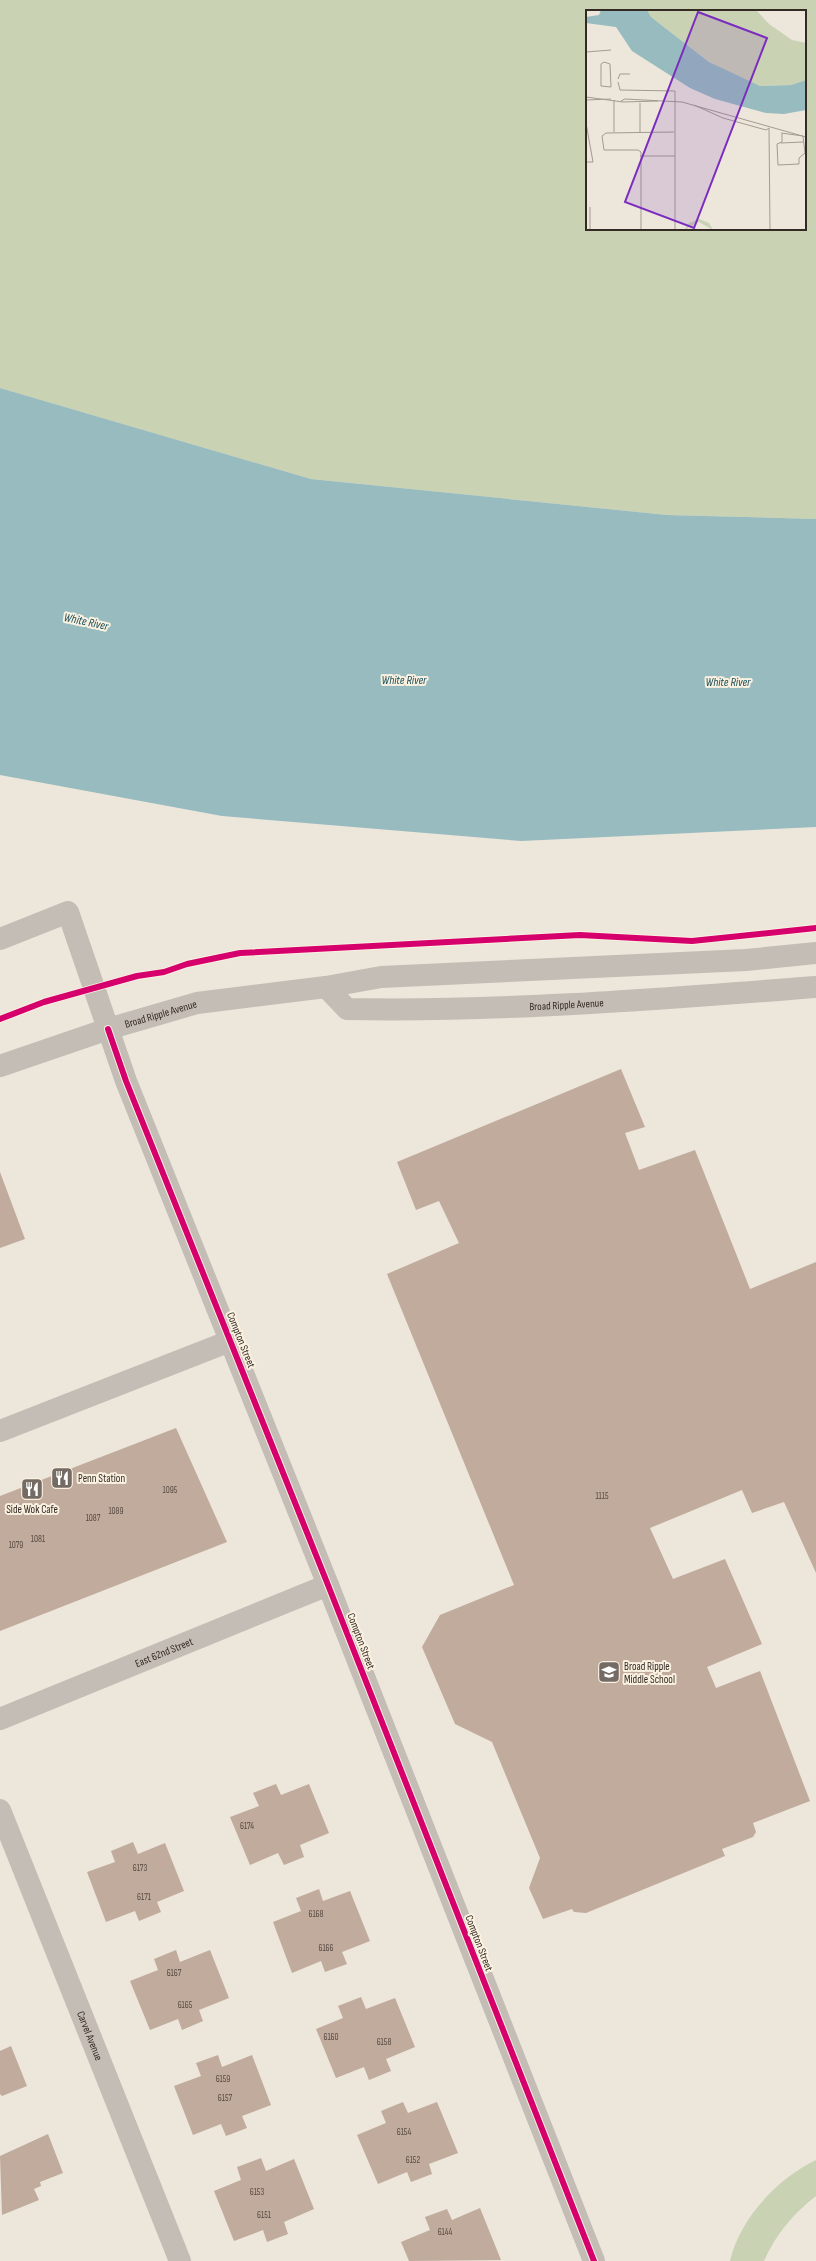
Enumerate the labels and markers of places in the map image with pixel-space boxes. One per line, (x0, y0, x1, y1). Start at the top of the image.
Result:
restaurant icon: Penn Station (49, 1465, 75, 1491)
place label: Penn Station (78, 1472, 125, 1485)
restaurant icon: Side Wok Cafe (19, 1476, 45, 1502)
place label: Side Wok Cafe (6, 1503, 58, 1516)
school or university icon: Broad Ripple Middle School (596, 1659, 622, 1685)
place label: Broad Ripple Middle School (624, 1660, 675, 1686)

